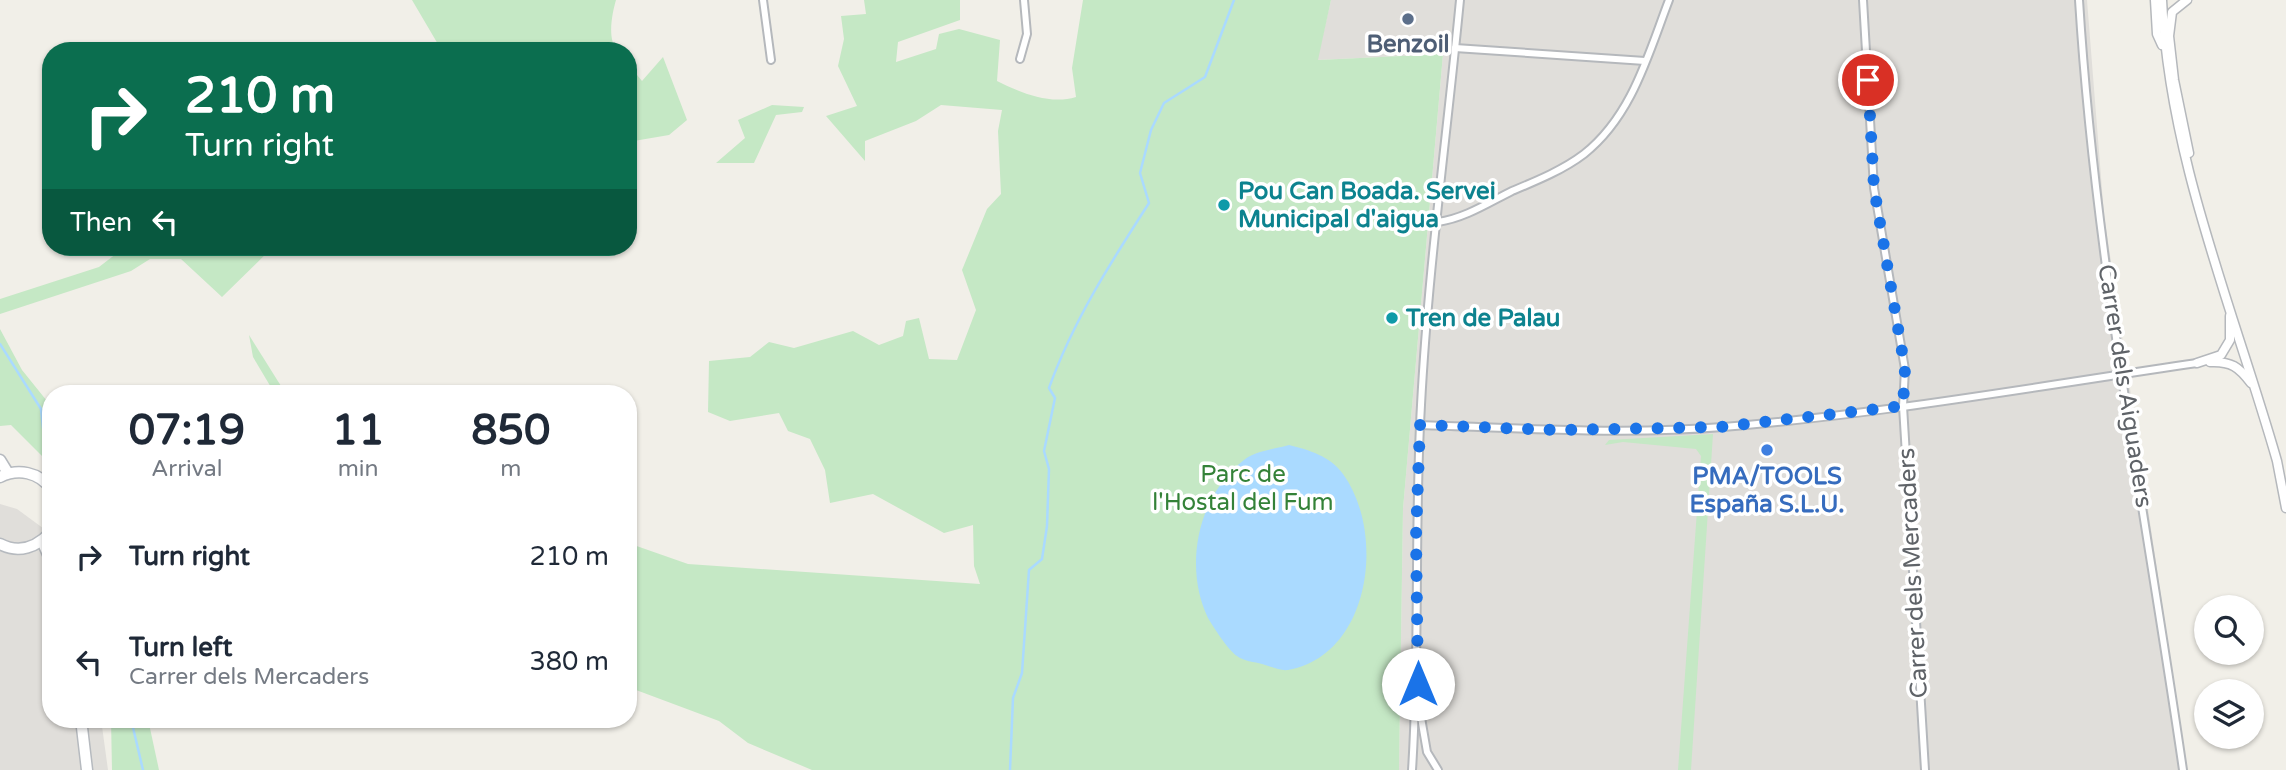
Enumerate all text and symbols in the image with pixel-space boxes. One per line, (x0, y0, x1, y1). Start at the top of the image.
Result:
marker: Benzoil (1400, 11, 1416, 27)
place label: Benzoil (1366, 30, 1450, 59)
pin (1838, 50, 1898, 110)
icon: arrive (1849, 61, 1887, 99)
text: 210 m (185, 67, 335, 126)
icon: right (70, 70, 161, 161)
text: Turn right (185, 127, 334, 165)
place label: Pou Can Boada. Servei Municipal d'aigua (1238, 177, 1496, 234)
marker: Pou Can Boada. Servei Municipal d'aigua (1216, 197, 1232, 213)
icon: left (146, 203, 184, 241)
text: Then (70, 207, 132, 238)
street label: Carrer dels Aiguaders (2091, 262, 2159, 510)
place label: Tren de Palau (1405, 304, 1560, 333)
marker: Tren de Palau (1384, 310, 1400, 326)
text: 07:19 (129, 405, 245, 456)
text: 11 (332, 405, 385, 456)
text: 850 (471, 405, 550, 456)
marker: PMA/TOOLS España S.L.U. (1759, 442, 1775, 458)
street label: Carrer dels Mercaders (1892, 447, 1934, 699)
text: Arrival (151, 455, 222, 483)
text: min (338, 455, 379, 483)
text: m (500, 455, 521, 483)
park label: Parc de l'Hostal del Fum (1152, 460, 1334, 517)
place label: PMA/TOOLS España S.L.U. (1689, 462, 1845, 519)
icon: right (70, 538, 108, 576)
text: Turn right (129, 541, 250, 572)
text: 210 m (529, 541, 609, 572)
map controls (2194, 595, 2264, 749)
button: search (2194, 595, 2264, 665)
text: Turn left (129, 632, 232, 663)
icon: left (70, 643, 108, 681)
text: 380 m (529, 646, 609, 677)
position arrow (1381, 647, 1455, 721)
text: Carrer dels Mercaders (129, 663, 369, 691)
button: layers (2194, 679, 2264, 749)

